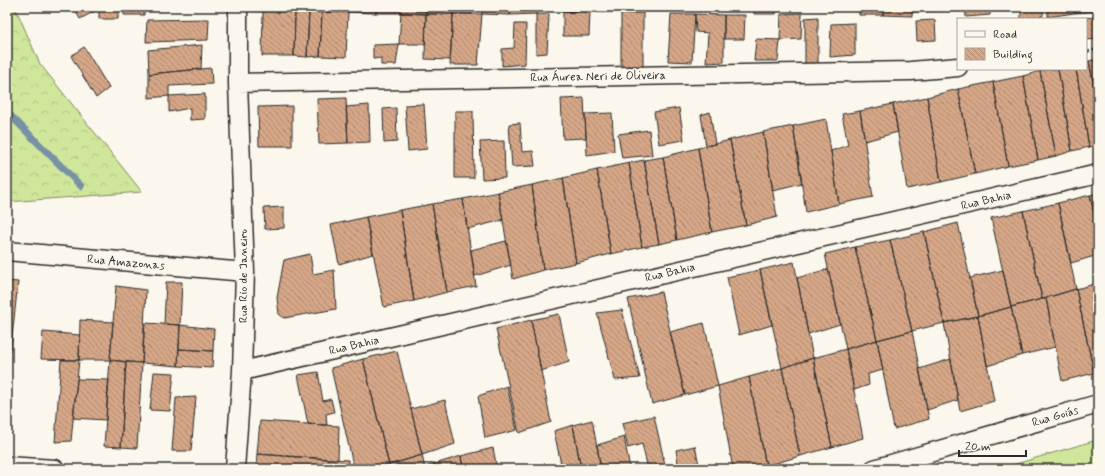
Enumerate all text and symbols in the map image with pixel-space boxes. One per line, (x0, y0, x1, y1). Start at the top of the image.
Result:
legend (957, 18, 1087, 70)
text: Road (993, 27, 1017, 43)
text: Building (993, 47, 1033, 64)
street label: Rua Áurea Neri de Oliveira (530, 68, 666, 86)
street label: Rua Bahia (959, 187, 1013, 215)
street label: Rua Rio de Janeiro (236, 228, 252, 323)
street label: Rua Amazonas (86, 252, 166, 274)
street label: Rua Bahia (643, 259, 697, 287)
street label: Rua Bahia (327, 332, 381, 360)
street label: Rua Goiás (1030, 402, 1081, 431)
scale bar (959, 432, 1026, 458)
text: 20 m (965, 439, 991, 455)

